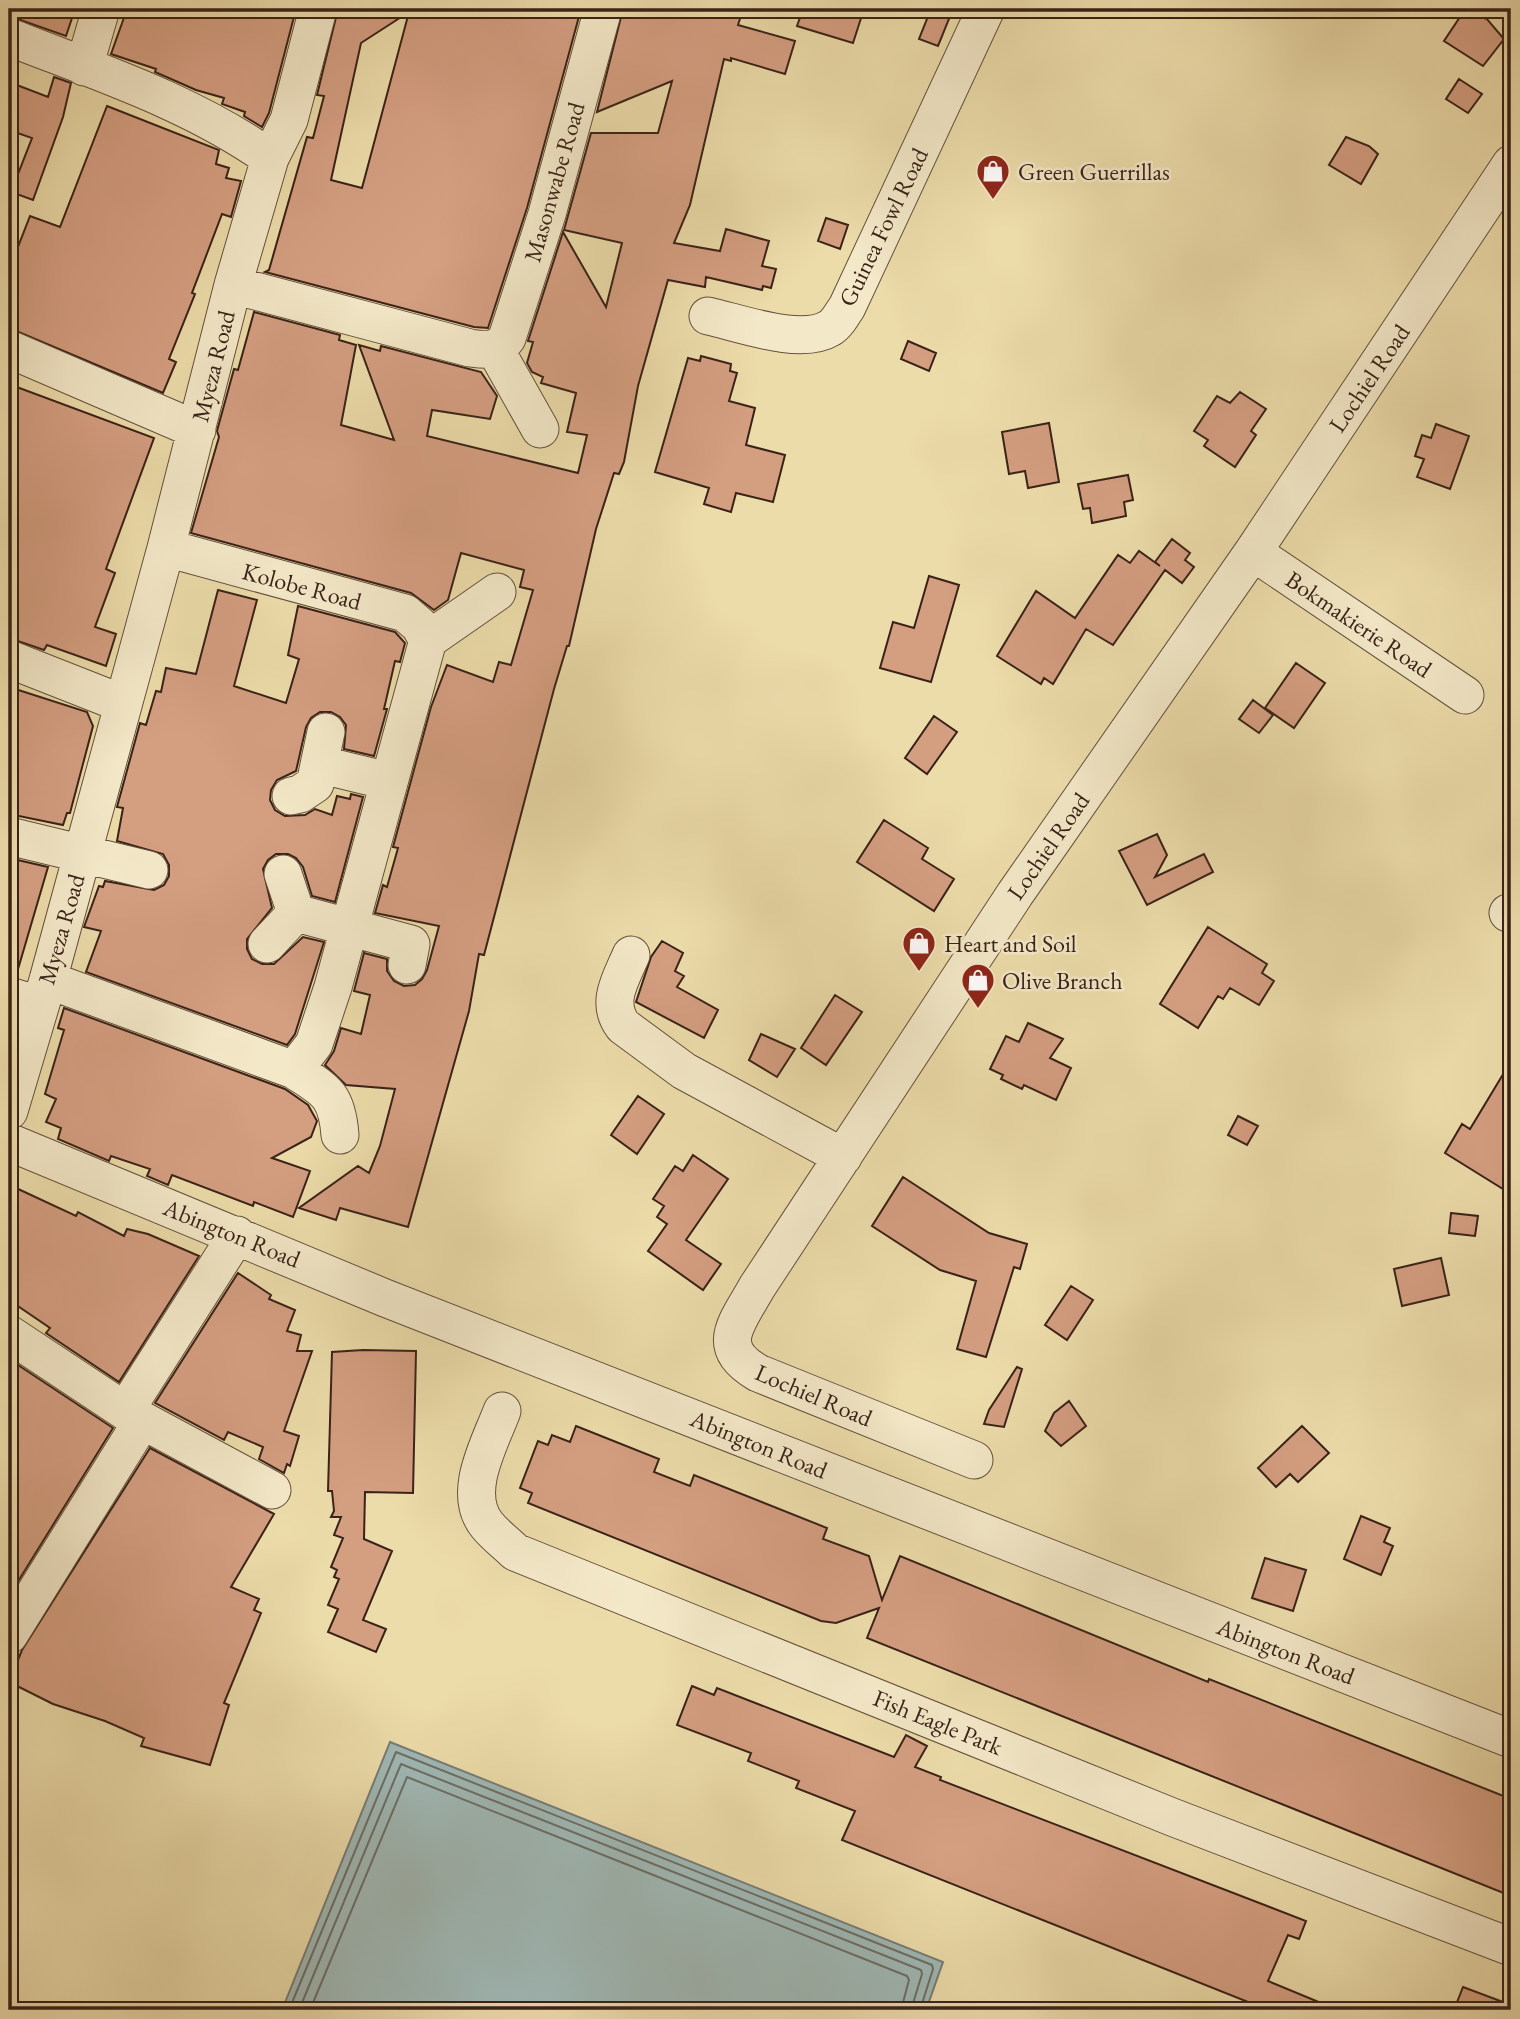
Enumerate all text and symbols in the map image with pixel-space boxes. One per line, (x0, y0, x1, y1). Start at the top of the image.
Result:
street label: Masonwabe Road (516, 98, 592, 266)
street label: Guinea Fowl Road (831, 142, 935, 311)
shop icon: Green Guerrillas (974, 152, 1012, 201)
place label: Green Guerrillas (1018, 156, 1170, 187)
street label: Myeza Road (184, 306, 242, 425)
street label: Lochiel Road (1321, 317, 1417, 438)
street label: Kolobe Road (239, 555, 366, 617)
street label: Bokmakierie Road (1280, 564, 1439, 685)
street label: Lochiel Road (1000, 786, 1097, 906)
street label: Myeza Road (30, 869, 92, 988)
shop icon: Heart and Soil (900, 924, 938, 973)
place label: Heart and Soil (944, 928, 1077, 959)
shop icon: Olive Branch (959, 961, 997, 1010)
place label: Olive Branch (1002, 965, 1123, 996)
street label: Abington Road (158, 1191, 306, 1275)
street label: Lochiel Road (751, 1356, 878, 1434)
street label: Abington Road (685, 1402, 833, 1486)
street label: Abington Road (1212, 1610, 1360, 1692)
street label: Fish Eagle Park (869, 1682, 1008, 1762)

